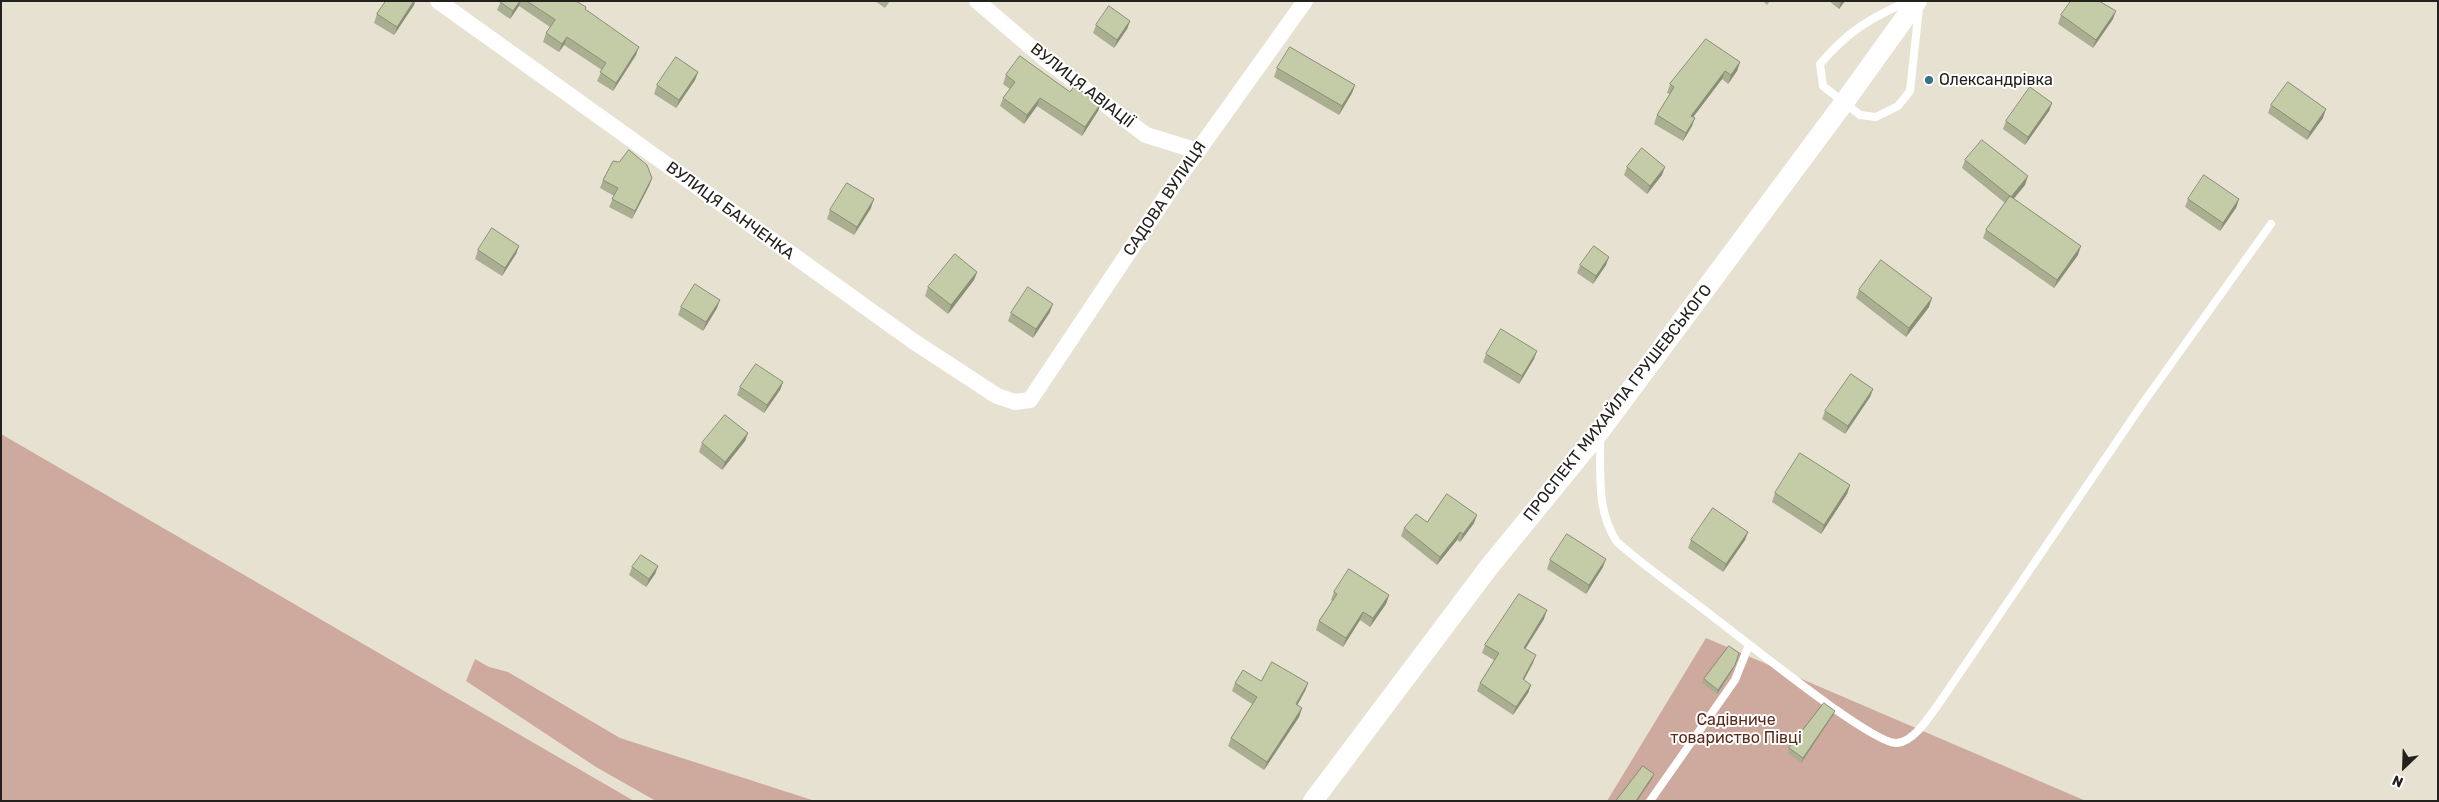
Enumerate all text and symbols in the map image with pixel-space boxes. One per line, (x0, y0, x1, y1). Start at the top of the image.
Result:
street label: ВУЛИЦЯ АВІАЦІЇ (1026, 40, 1138, 132)
place label: Олександрівка (1939, 70, 2053, 90)
marker: Олександрівка (1923, 74, 1935, 86)
street label: САДОВА ВУЛИЦЯ (1120, 138, 1210, 260)
street label: ВУЛИЦЯ БАНЧЕНКА (662, 158, 798, 264)
street label: ПРОСПЕКТ МИХАЙЛА ГРУШЕВСЬКОГО (1520, 281, 1716, 525)
park label: Садівниче товариство Півці (1670, 710, 1802, 748)
north arrow (2379, 742, 2429, 792)
text: N (2390, 771, 2406, 791)

